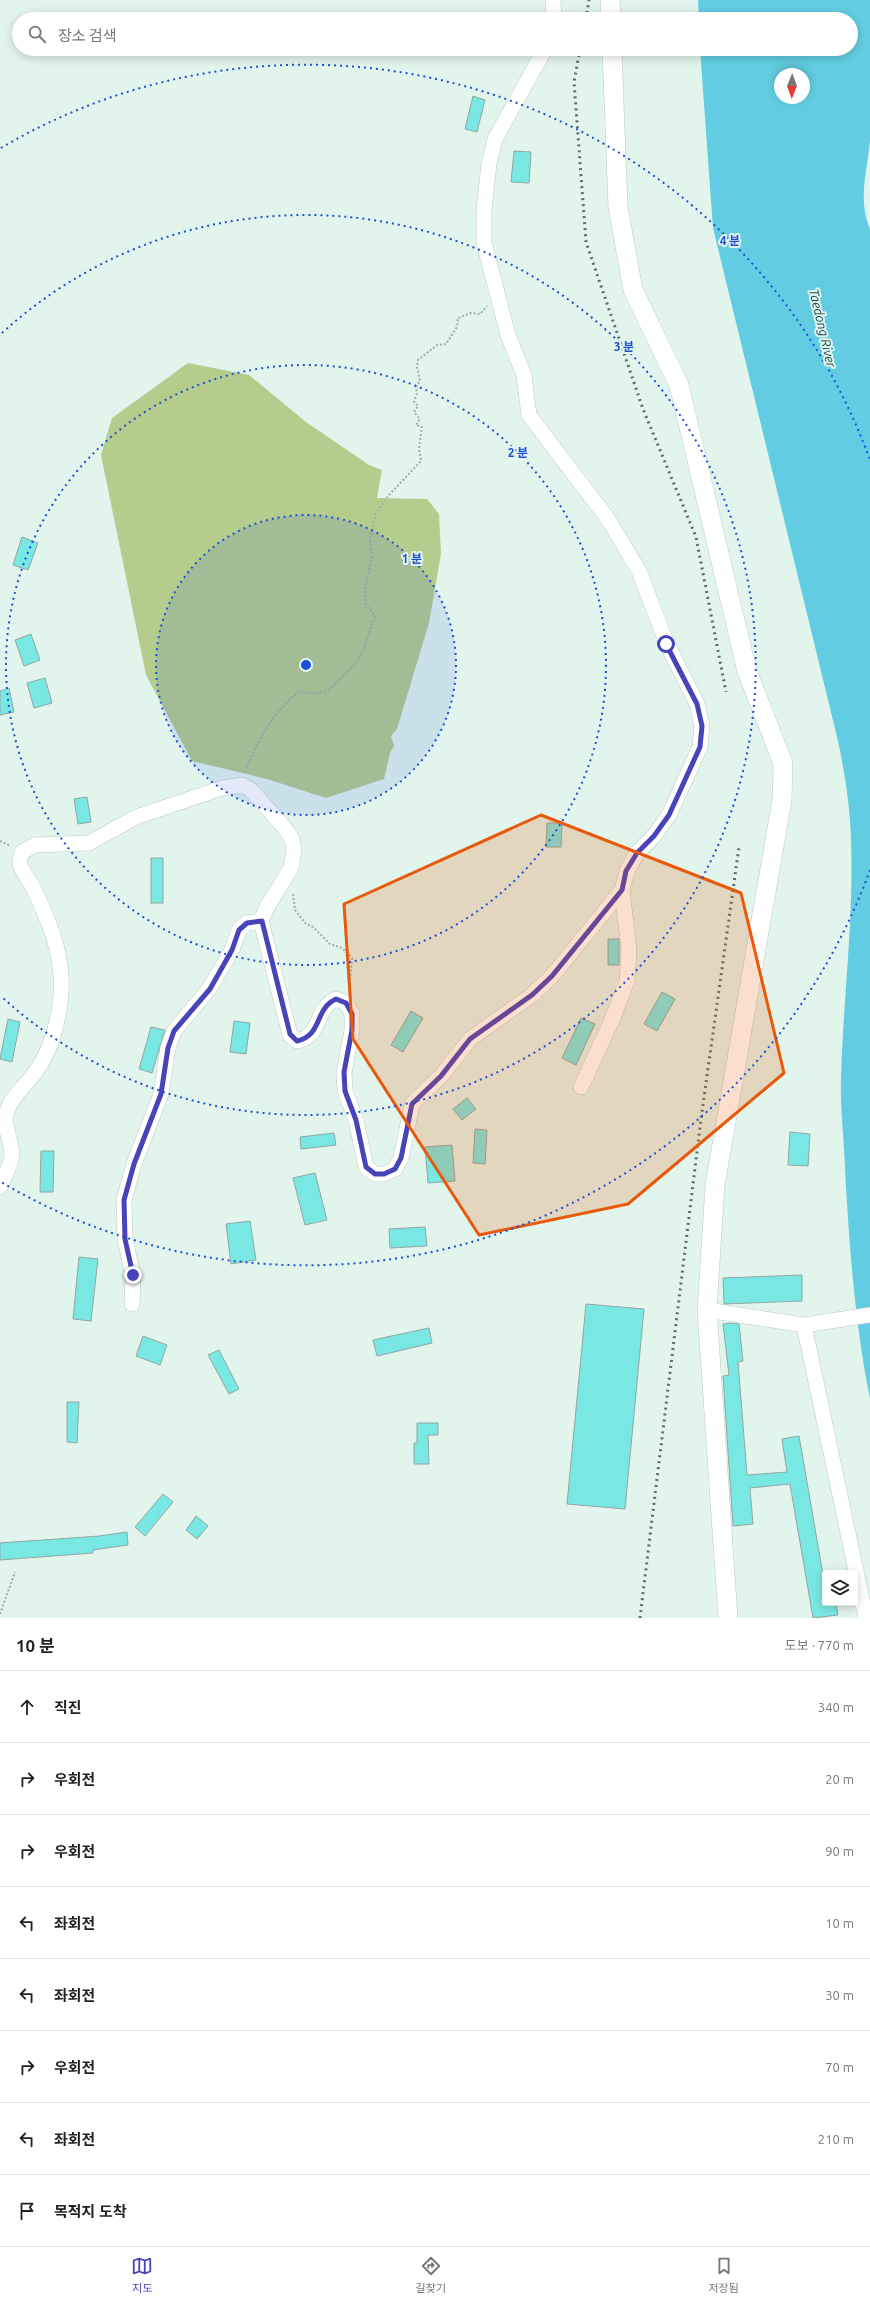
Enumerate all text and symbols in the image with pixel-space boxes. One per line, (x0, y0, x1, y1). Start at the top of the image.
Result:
search box (12, 12, 858, 56)
icon: search (26, 23, 48, 45)
text: 장소 검색 (58, 27, 117, 44)
north arrow (774, 68, 810, 104)
text: 4 분 (720, 234, 740, 247)
water label: Taedong River (807, 287, 839, 370)
text: 3 분 (614, 340, 634, 353)
text: 2 분 (508, 446, 528, 459)
text: 1 분 (402, 552, 422, 565)
route start (657, 635, 675, 653)
centre of rings (299, 658, 313, 672)
route end (124, 1266, 142, 1284)
map controls (822, 1570, 858, 1606)
button: layers (822, 1570, 858, 1606)
text: 10 분 (16, 1636, 55, 1655)
text: 도보 · 770 m (785, 1638, 854, 1652)
icon: ahead (16, 1696, 38, 1718)
text: 직진 (54, 1699, 82, 1716)
text: 340 m (818, 1700, 854, 1714)
icon: right (16, 1768, 38, 1790)
text: 우회전 (54, 1771, 95, 1788)
text: 20 m (825, 1772, 854, 1786)
icon: right (16, 1840, 38, 1862)
text: 우회전 (54, 1843, 95, 1860)
text: 90 m (825, 1844, 854, 1858)
icon: left (16, 1912, 38, 1934)
text: 좌회전 (54, 1915, 95, 1932)
text: 10 m (825, 1916, 854, 1930)
icon: left (16, 1984, 38, 2006)
text: 좌회전 (54, 1987, 95, 2004)
text: 30 m (825, 1988, 854, 2002)
icon: right (16, 2056, 38, 2078)
text: 우회전 (54, 2059, 95, 2076)
text: 70 m (825, 2060, 854, 2074)
icon: left (16, 2128, 38, 2150)
text: 좌회전 (54, 2131, 95, 2148)
text: 210 m (818, 2132, 854, 2146)
icon: arrive (16, 2200, 38, 2222)
text: 목적지 도착 (54, 2203, 127, 2220)
tab: 지도 (131, 2255, 153, 2295)
tab: 길찾기 (416, 2255, 446, 2295)
tab: 저장됨 (708, 2255, 739, 2295)

